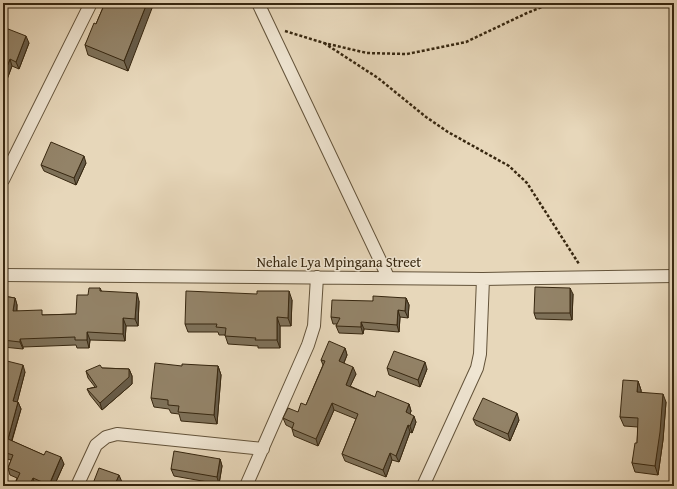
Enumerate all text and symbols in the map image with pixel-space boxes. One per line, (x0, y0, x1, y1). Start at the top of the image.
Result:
street label: Nehale Lya Mpingana Street (257, 252, 421, 272)

